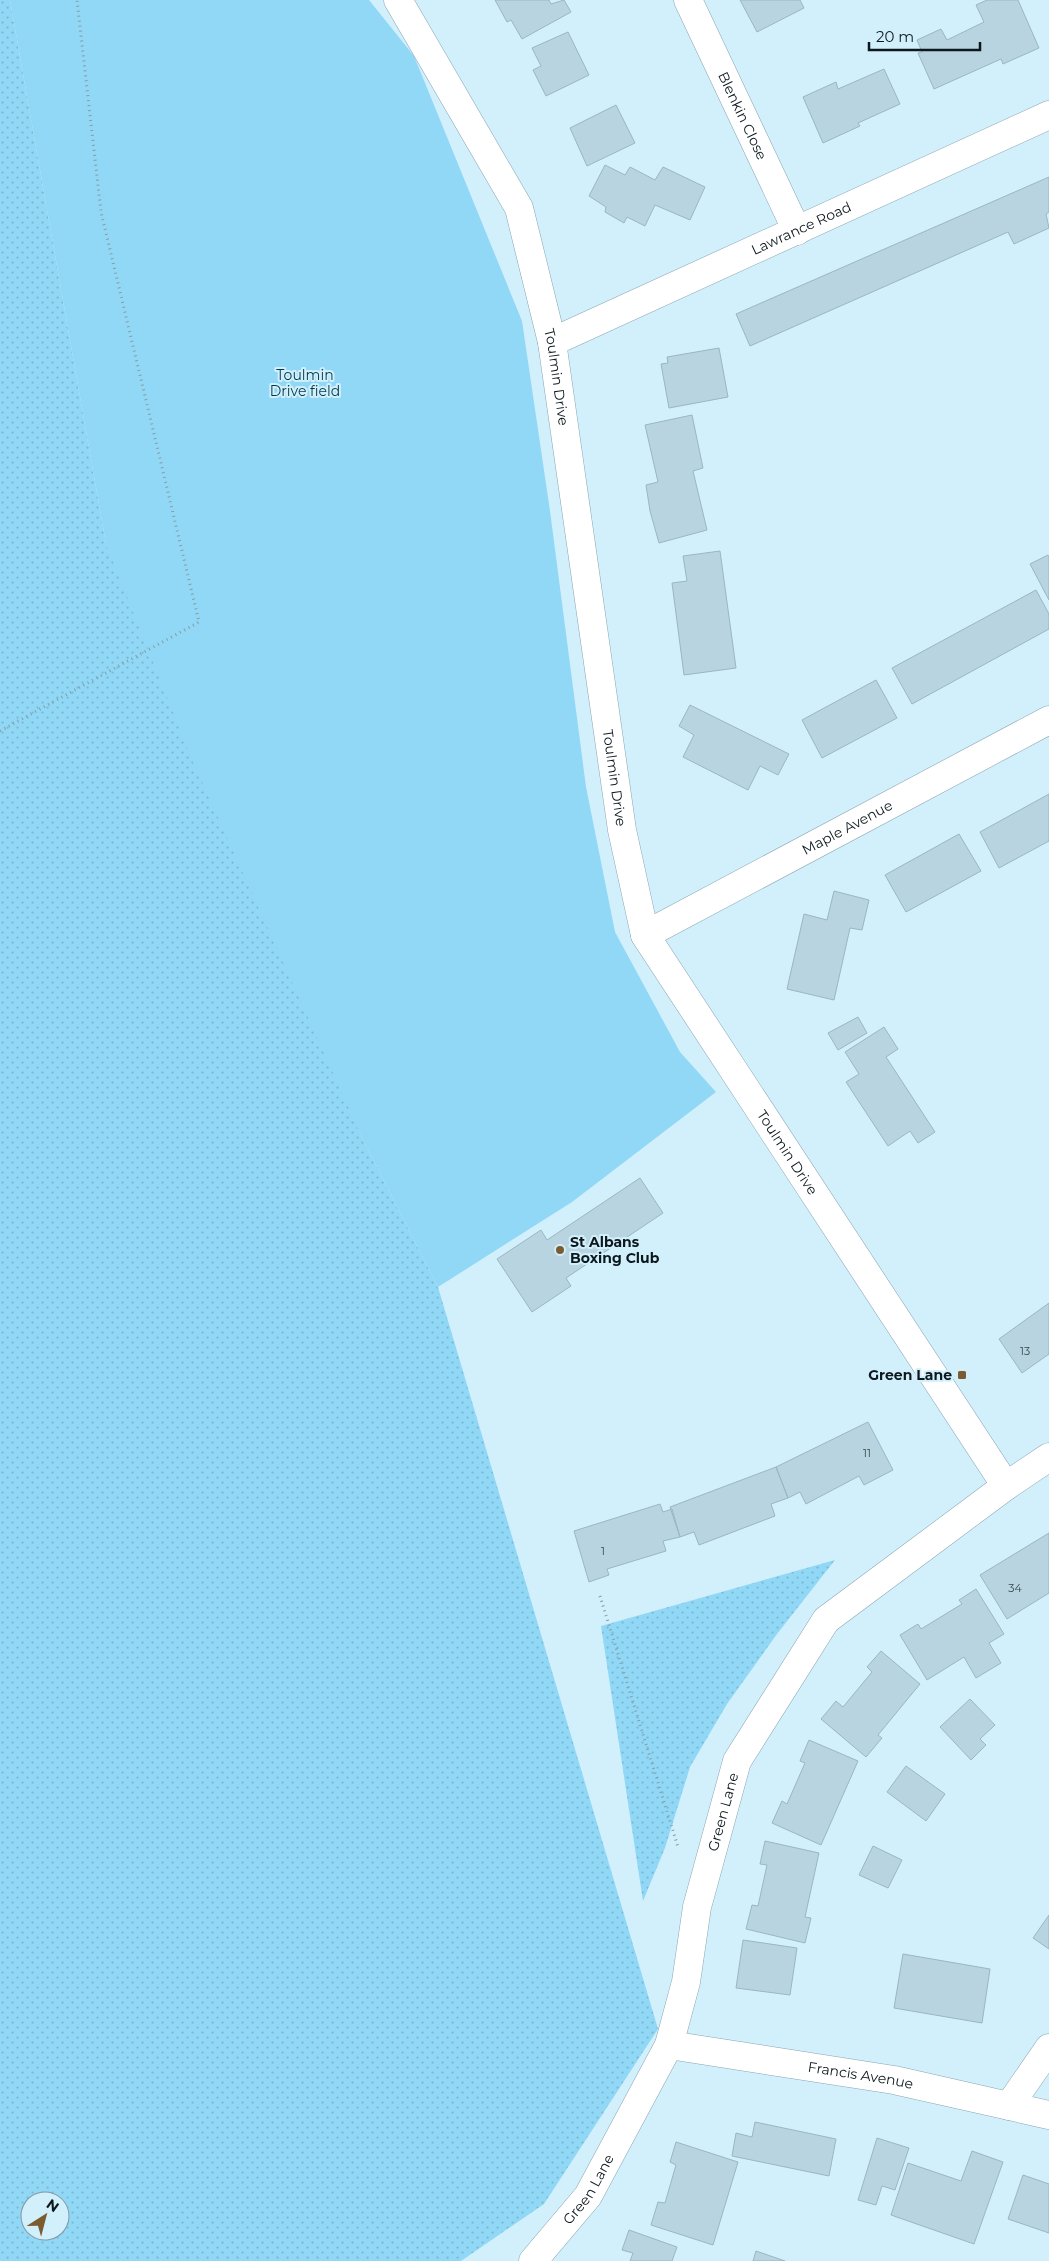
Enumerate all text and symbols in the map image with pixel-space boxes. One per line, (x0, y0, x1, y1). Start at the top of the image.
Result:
scale bar (869, 20, 980, 52)
text: 20 m (876, 27, 914, 46)
street label: Blenkin Close (714, 69, 771, 163)
street label: Lawrance Road (748, 198, 854, 259)
street label: Toulmin Drive (540, 327, 573, 427)
park label: Toulmin Drive field (270, 366, 340, 400)
street label: Toulmin Drive (599, 728, 630, 828)
street label: Maple Avenue (799, 796, 896, 859)
street label: Toulmin Drive (753, 1107, 822, 1198)
place label: St Albans Boxing Club (570, 1233, 660, 1267)
marker: St Albans Boxing Club (554, 1244, 566, 1256)
house number: 13 (1020, 1344, 1030, 1358)
place label: Green Lane (868, 1366, 952, 1384)
marker: Green Lane (956, 1369, 968, 1381)
house number: 11 (863, 1446, 871, 1460)
house number: 1 (601, 1544, 605, 1558)
house number: 34 (1008, 1581, 1022, 1595)
street label: Green Lane (704, 1771, 742, 1853)
street label: Francis Avenue (807, 2058, 915, 2093)
street label: Green Lane (559, 2151, 618, 2228)
north arrow (20, 2191, 70, 2241)
text: N (43, 2195, 63, 2216)

